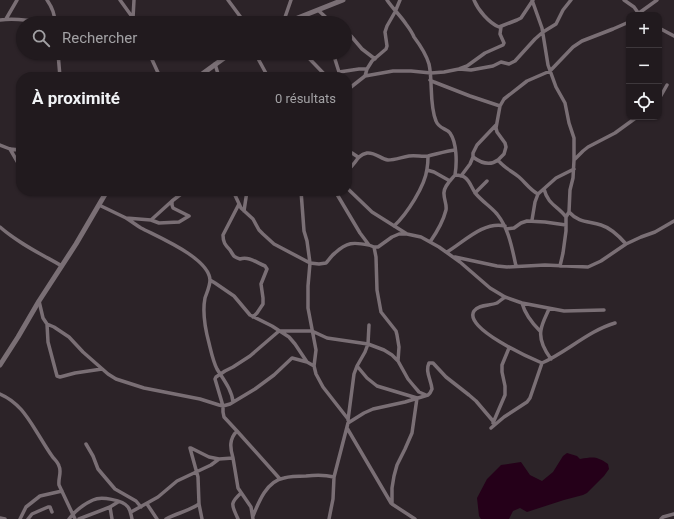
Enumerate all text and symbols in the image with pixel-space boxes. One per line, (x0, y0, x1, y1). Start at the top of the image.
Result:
map controls (626, 12, 662, 120)
button: + (626, 12, 662, 48)
search box (16, 16, 352, 60)
icon: search (30, 27, 52, 49)
text: Rechercher (62, 29, 137, 47)
button: − (626, 48, 662, 84)
button: locate (626, 84, 662, 120)
text: À proximité (32, 88, 120, 108)
text: 0 résultats (275, 91, 336, 106)

